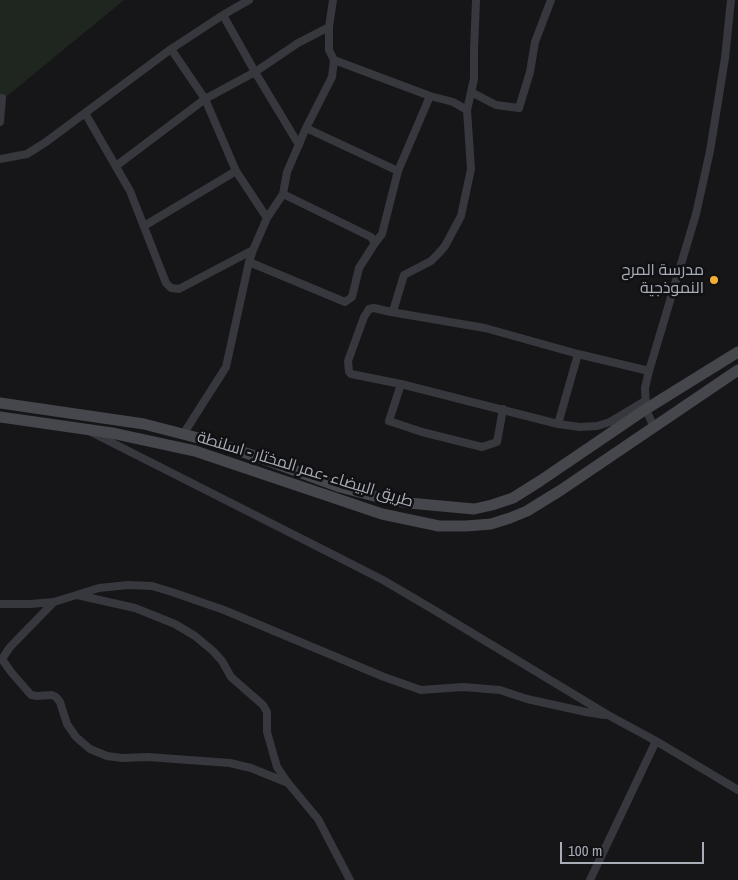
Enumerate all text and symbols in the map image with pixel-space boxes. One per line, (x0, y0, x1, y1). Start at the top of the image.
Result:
place label: مدرسة المرح النموذجية (621, 261, 704, 299)
marker: مدرسة المرح النموذجية (708, 274, 720, 286)
street label: طريق البيضاء -عمر المختار - اسلنطة (195, 428, 415, 512)
scale bar (563, 832, 707, 864)
text: 100 m (568, 840, 602, 861)

